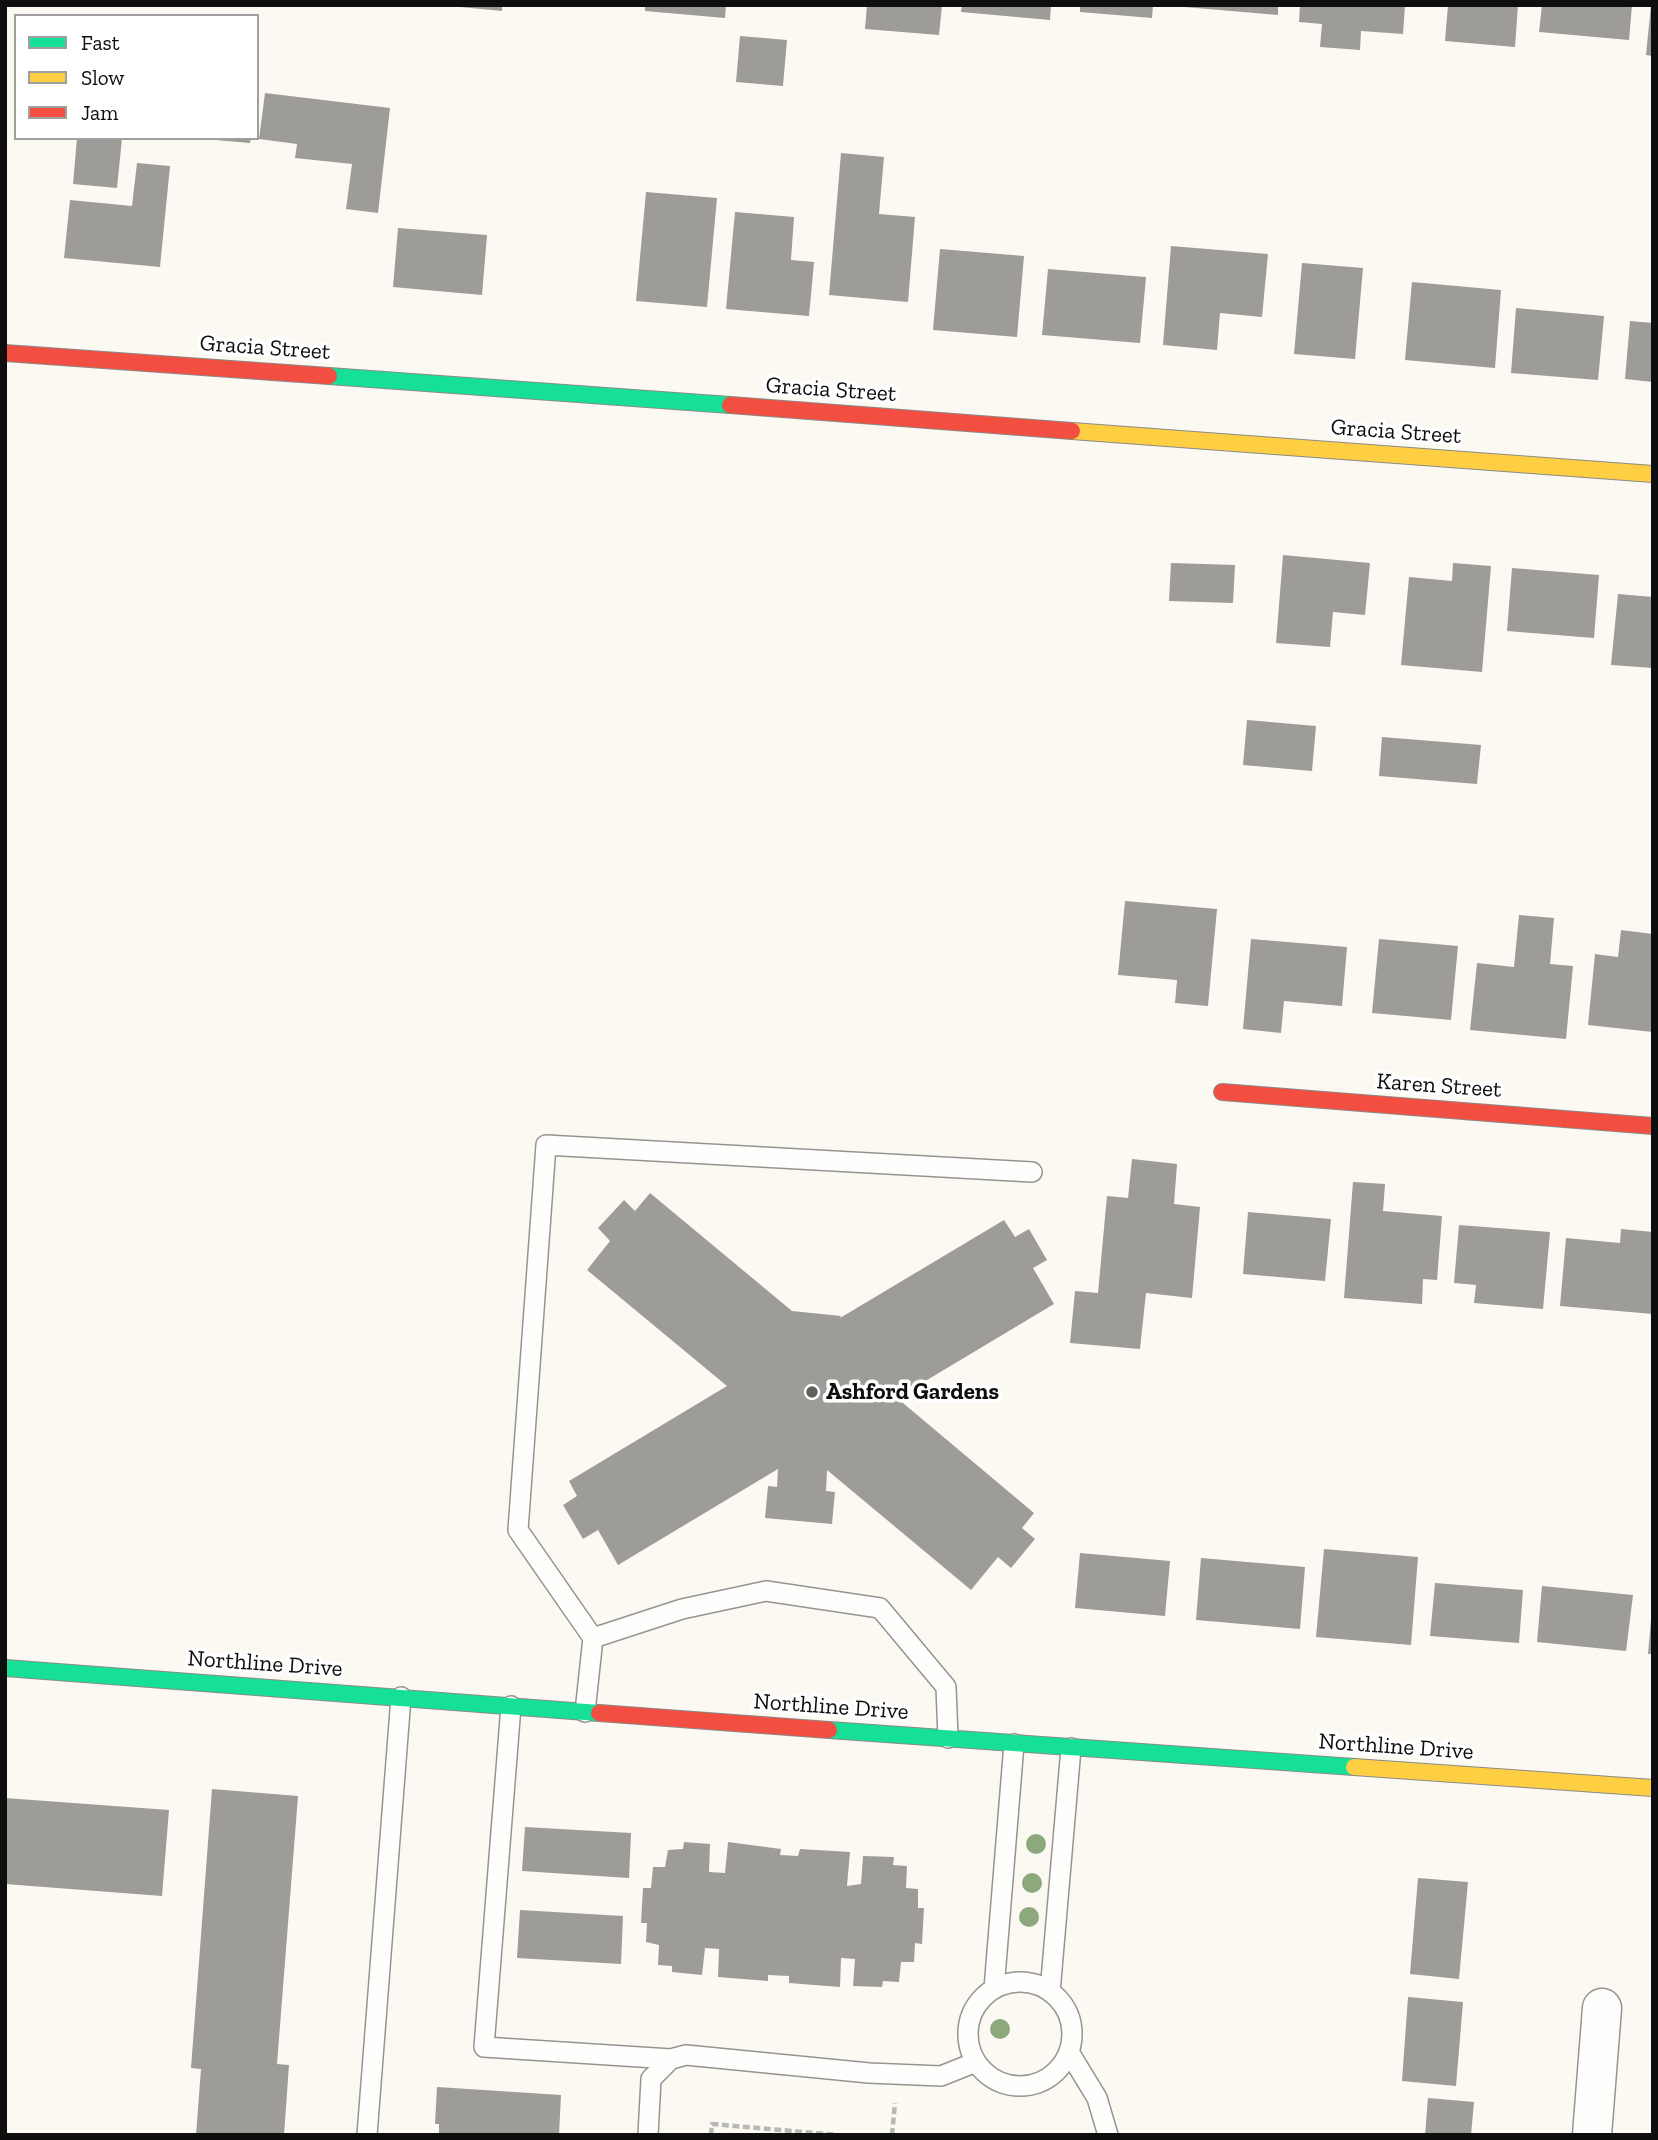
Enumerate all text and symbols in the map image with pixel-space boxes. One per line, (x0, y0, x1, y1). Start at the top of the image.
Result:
legend (14, 14, 259, 140)
text: Fast (81, 30, 120, 55)
text: Slow (81, 65, 124, 90)
text: Jam (81, 100, 118, 125)
street label: Gracia Street (199, 330, 331, 366)
street label: Gracia Street (765, 372, 897, 408)
street label: Gracia Street (1330, 414, 1462, 450)
street label: Karen Street (1376, 1068, 1502, 1104)
place label: Ashford Gardens (826, 1378, 999, 1406)
marker: Ashford Gardens (804, 1384, 820, 1400)
street label: Northline Drive (187, 1645, 343, 1683)
street label: Northline Drive (753, 1688, 909, 1726)
street label: Northline Drive (1318, 1728, 1474, 1766)

